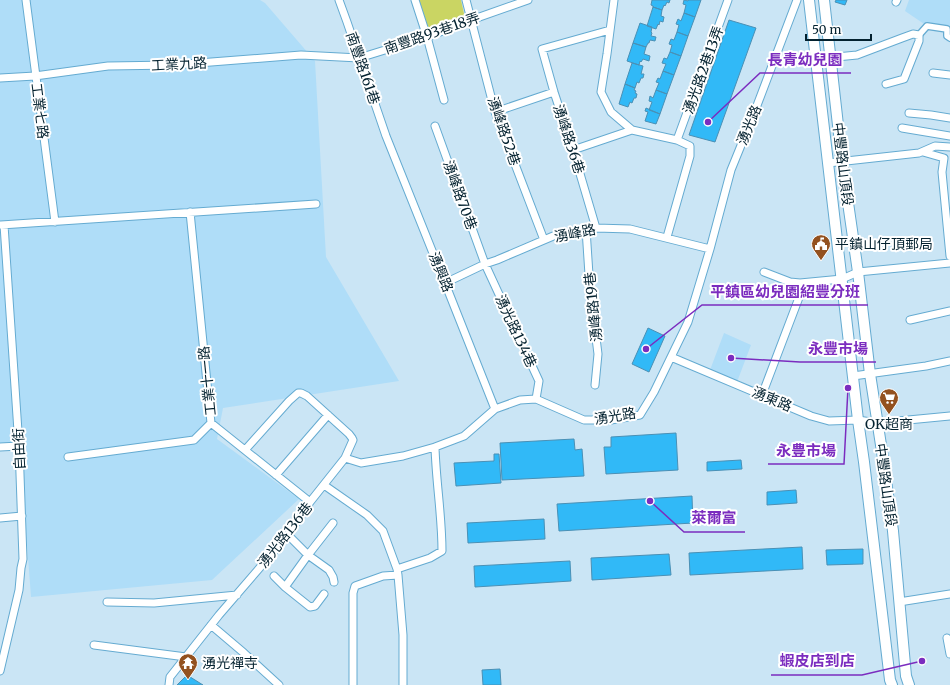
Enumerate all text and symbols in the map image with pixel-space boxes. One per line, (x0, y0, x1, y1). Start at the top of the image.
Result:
street label: 南豐路93巷18弄 (382, 8, 482, 58)
scale bar (806, 16, 871, 42)
text: 50 m (812, 22, 841, 37)
street label: 湧光路2巷13弄 (679, 24, 727, 116)
street label: 南豐路161巷 (342, 29, 384, 107)
callout: 長青幼兒園 (760, 46, 851, 73)
text: 長青幼兒園 (767, 50, 843, 69)
street label: 工業九路 (151, 54, 207, 74)
street label: 工業七路 (28, 82, 52, 140)
street label: 湧峰路52巷 (484, 94, 524, 168)
street label: 湧峰路36巷 (549, 102, 589, 176)
street label: 湧光路 (733, 102, 765, 148)
street label: 中豐路山頂段 (829, 121, 857, 207)
street label: 湧峰路70巷 (439, 158, 481, 232)
street label: 湧峰路 (553, 220, 597, 246)
public building icon: 平鎮山仔頂郵局 (810, 233, 832, 261)
place label: 平鎮山仔頂郵局 (835, 235, 933, 253)
street label: 湧興路 (425, 249, 457, 295)
street label: 湧峰路19巷 (580, 271, 606, 343)
callout: 平鎮區幼兒園紹豐分班 (702, 278, 868, 305)
text: 平鎮區幼兒園紹豐分班 (710, 282, 860, 301)
street label: 湧光路134巷 (491, 292, 541, 370)
callout: 永豐市場 (800, 335, 876, 362)
text: 永豐市場 (808, 339, 868, 358)
street label: 工業十一路 (194, 345, 220, 417)
street label: 湧東路 (749, 383, 795, 415)
supermarket icon: OK超商 (878, 387, 900, 415)
street label: 湧光路 (593, 404, 637, 428)
place label: OK超商 (865, 415, 913, 433)
street label: 自由街 (9, 428, 29, 470)
callout: 永豊市場 (768, 437, 844, 464)
text: 永豊市場 (776, 441, 836, 460)
street label: 中豐路山頂段 (871, 442, 901, 528)
street label: 湧光路136巷 (254, 499, 316, 571)
callout: 萊爾富 (684, 505, 745, 532)
text: 萊爾富 (691, 508, 737, 527)
callout: 蝦皮店到店 (771, 648, 862, 675)
text: 蝦皮店到店 (779, 651, 855, 670)
temple icon: 湧光禪寺 (177, 652, 199, 680)
place label: 湧光禪寺 (202, 654, 258, 672)

